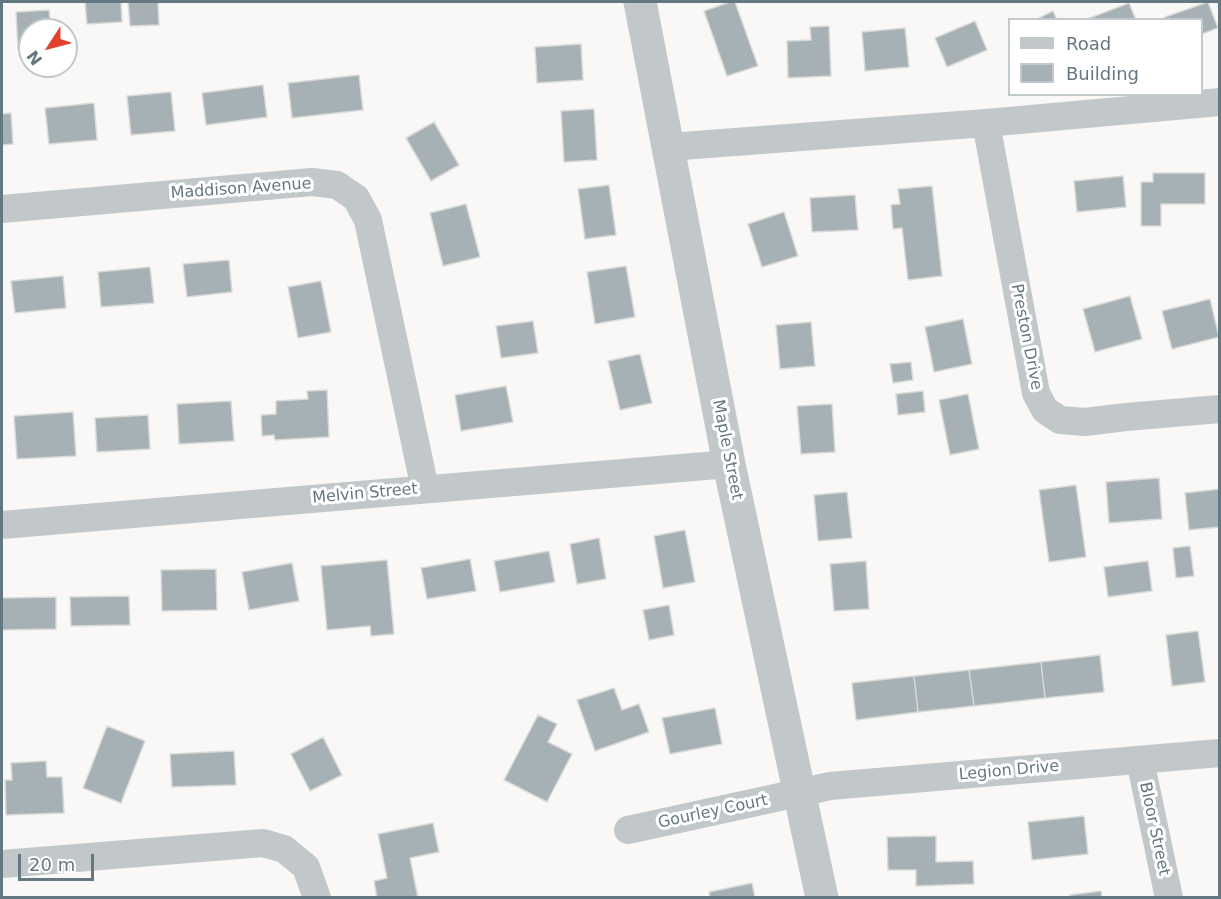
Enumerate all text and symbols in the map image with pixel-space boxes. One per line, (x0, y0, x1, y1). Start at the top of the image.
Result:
north arrow (18, 18, 78, 78)
legend (1008, 18, 1203, 96)
text: Road (1066, 33, 1111, 54)
text: N (23, 47, 46, 69)
text: Building (1066, 63, 1139, 84)
street label: Maddison Avenue (170, 174, 312, 204)
street label: Preston Drive (1006, 282, 1046, 392)
street label: Maple Street (708, 398, 746, 502)
street label: Melvin Street (311, 480, 419, 508)
street label: Legion Drive (958, 757, 1060, 785)
street label: Bloor Street (1135, 780, 1173, 878)
street label: Gourley Court (656, 791, 770, 833)
scale bar (21, 842, 98, 880)
text: 20 m (29, 854, 75, 875)

